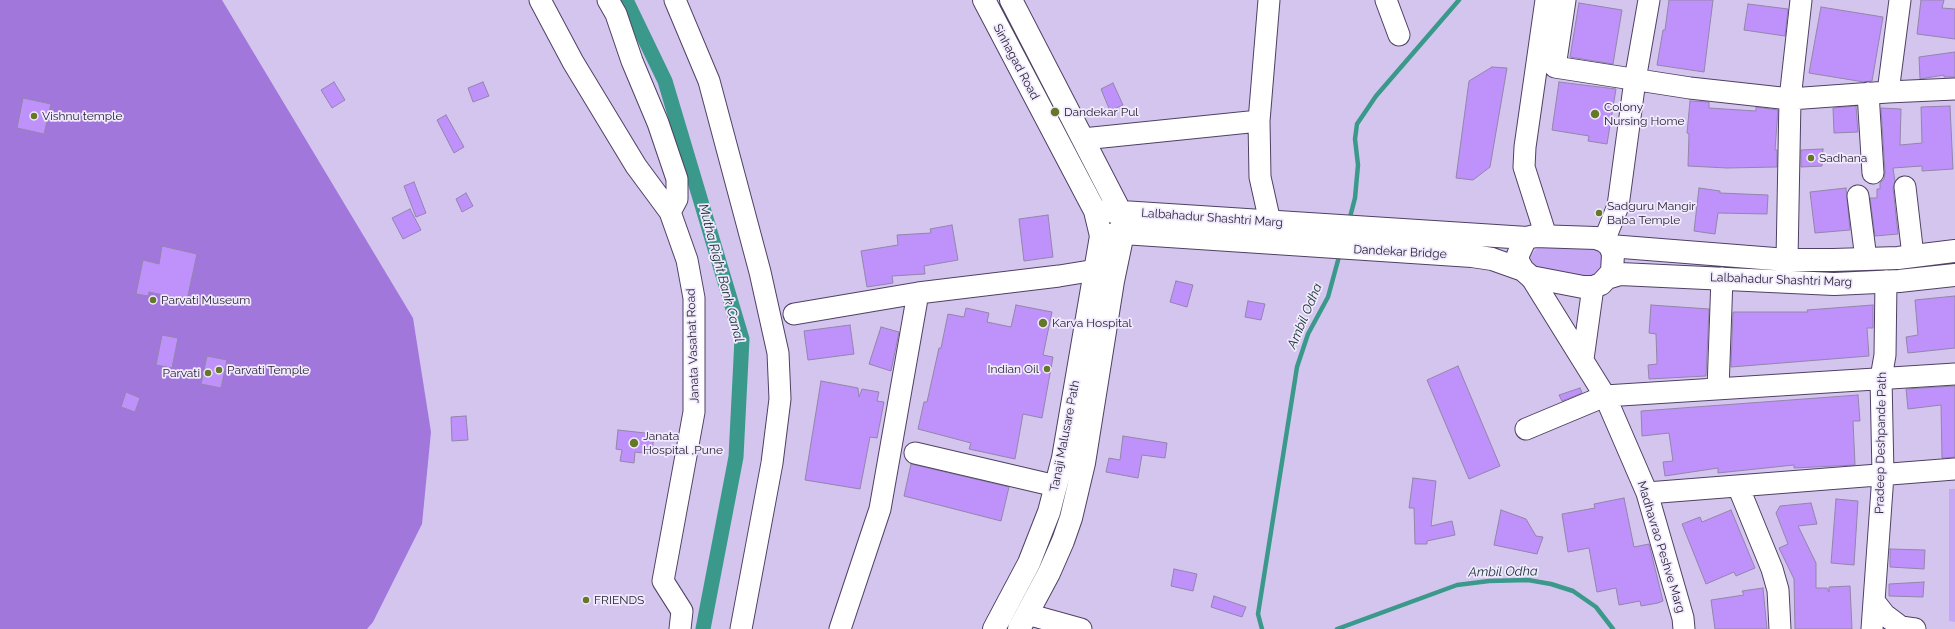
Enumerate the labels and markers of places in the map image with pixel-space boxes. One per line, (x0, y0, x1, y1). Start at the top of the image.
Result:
place label: Colony Nursing Home (1604, 100, 1684, 128)
place label: Dandekar Pul (1064, 105, 1139, 119)
marker: Dandekar Pul (1049, 106, 1061, 118)
marker: Colony Nursing Home (1589, 108, 1601, 120)
place label: Vishnu temple (42, 109, 122, 123)
marker: Vishnu temple (29, 111, 39, 121)
place label: Sadhana (1819, 151, 1867, 165)
marker: Sadhana (1806, 153, 1816, 163)
place label: Sadguru Mangir Baba Temple (1607, 199, 1695, 227)
marker: Sadguru Mangir Baba Temple (1594, 208, 1604, 218)
place label: Parvati Museum (161, 293, 250, 307)
marker: Parvati Museum (148, 295, 158, 305)
place label: Karva Hospital (1052, 316, 1132, 330)
marker: Karva Hospital (1037, 317, 1049, 329)
place label: Indian Oil (987, 362, 1039, 376)
place label: Parvati Temple (227, 363, 309, 377)
marker: Indian Oil (1042, 364, 1052, 374)
marker: Parvati Temple (214, 365, 224, 375)
place label: Parvati (162, 366, 200, 380)
marker: Parvati (203, 368, 213, 378)
place label: Janata Hospital ,Pune (643, 429, 723, 457)
marker: Janata Hospital ,Pune (628, 437, 640, 449)
place label: FRIENDS (594, 593, 644, 607)
marker: FRIENDS (581, 595, 591, 605)

